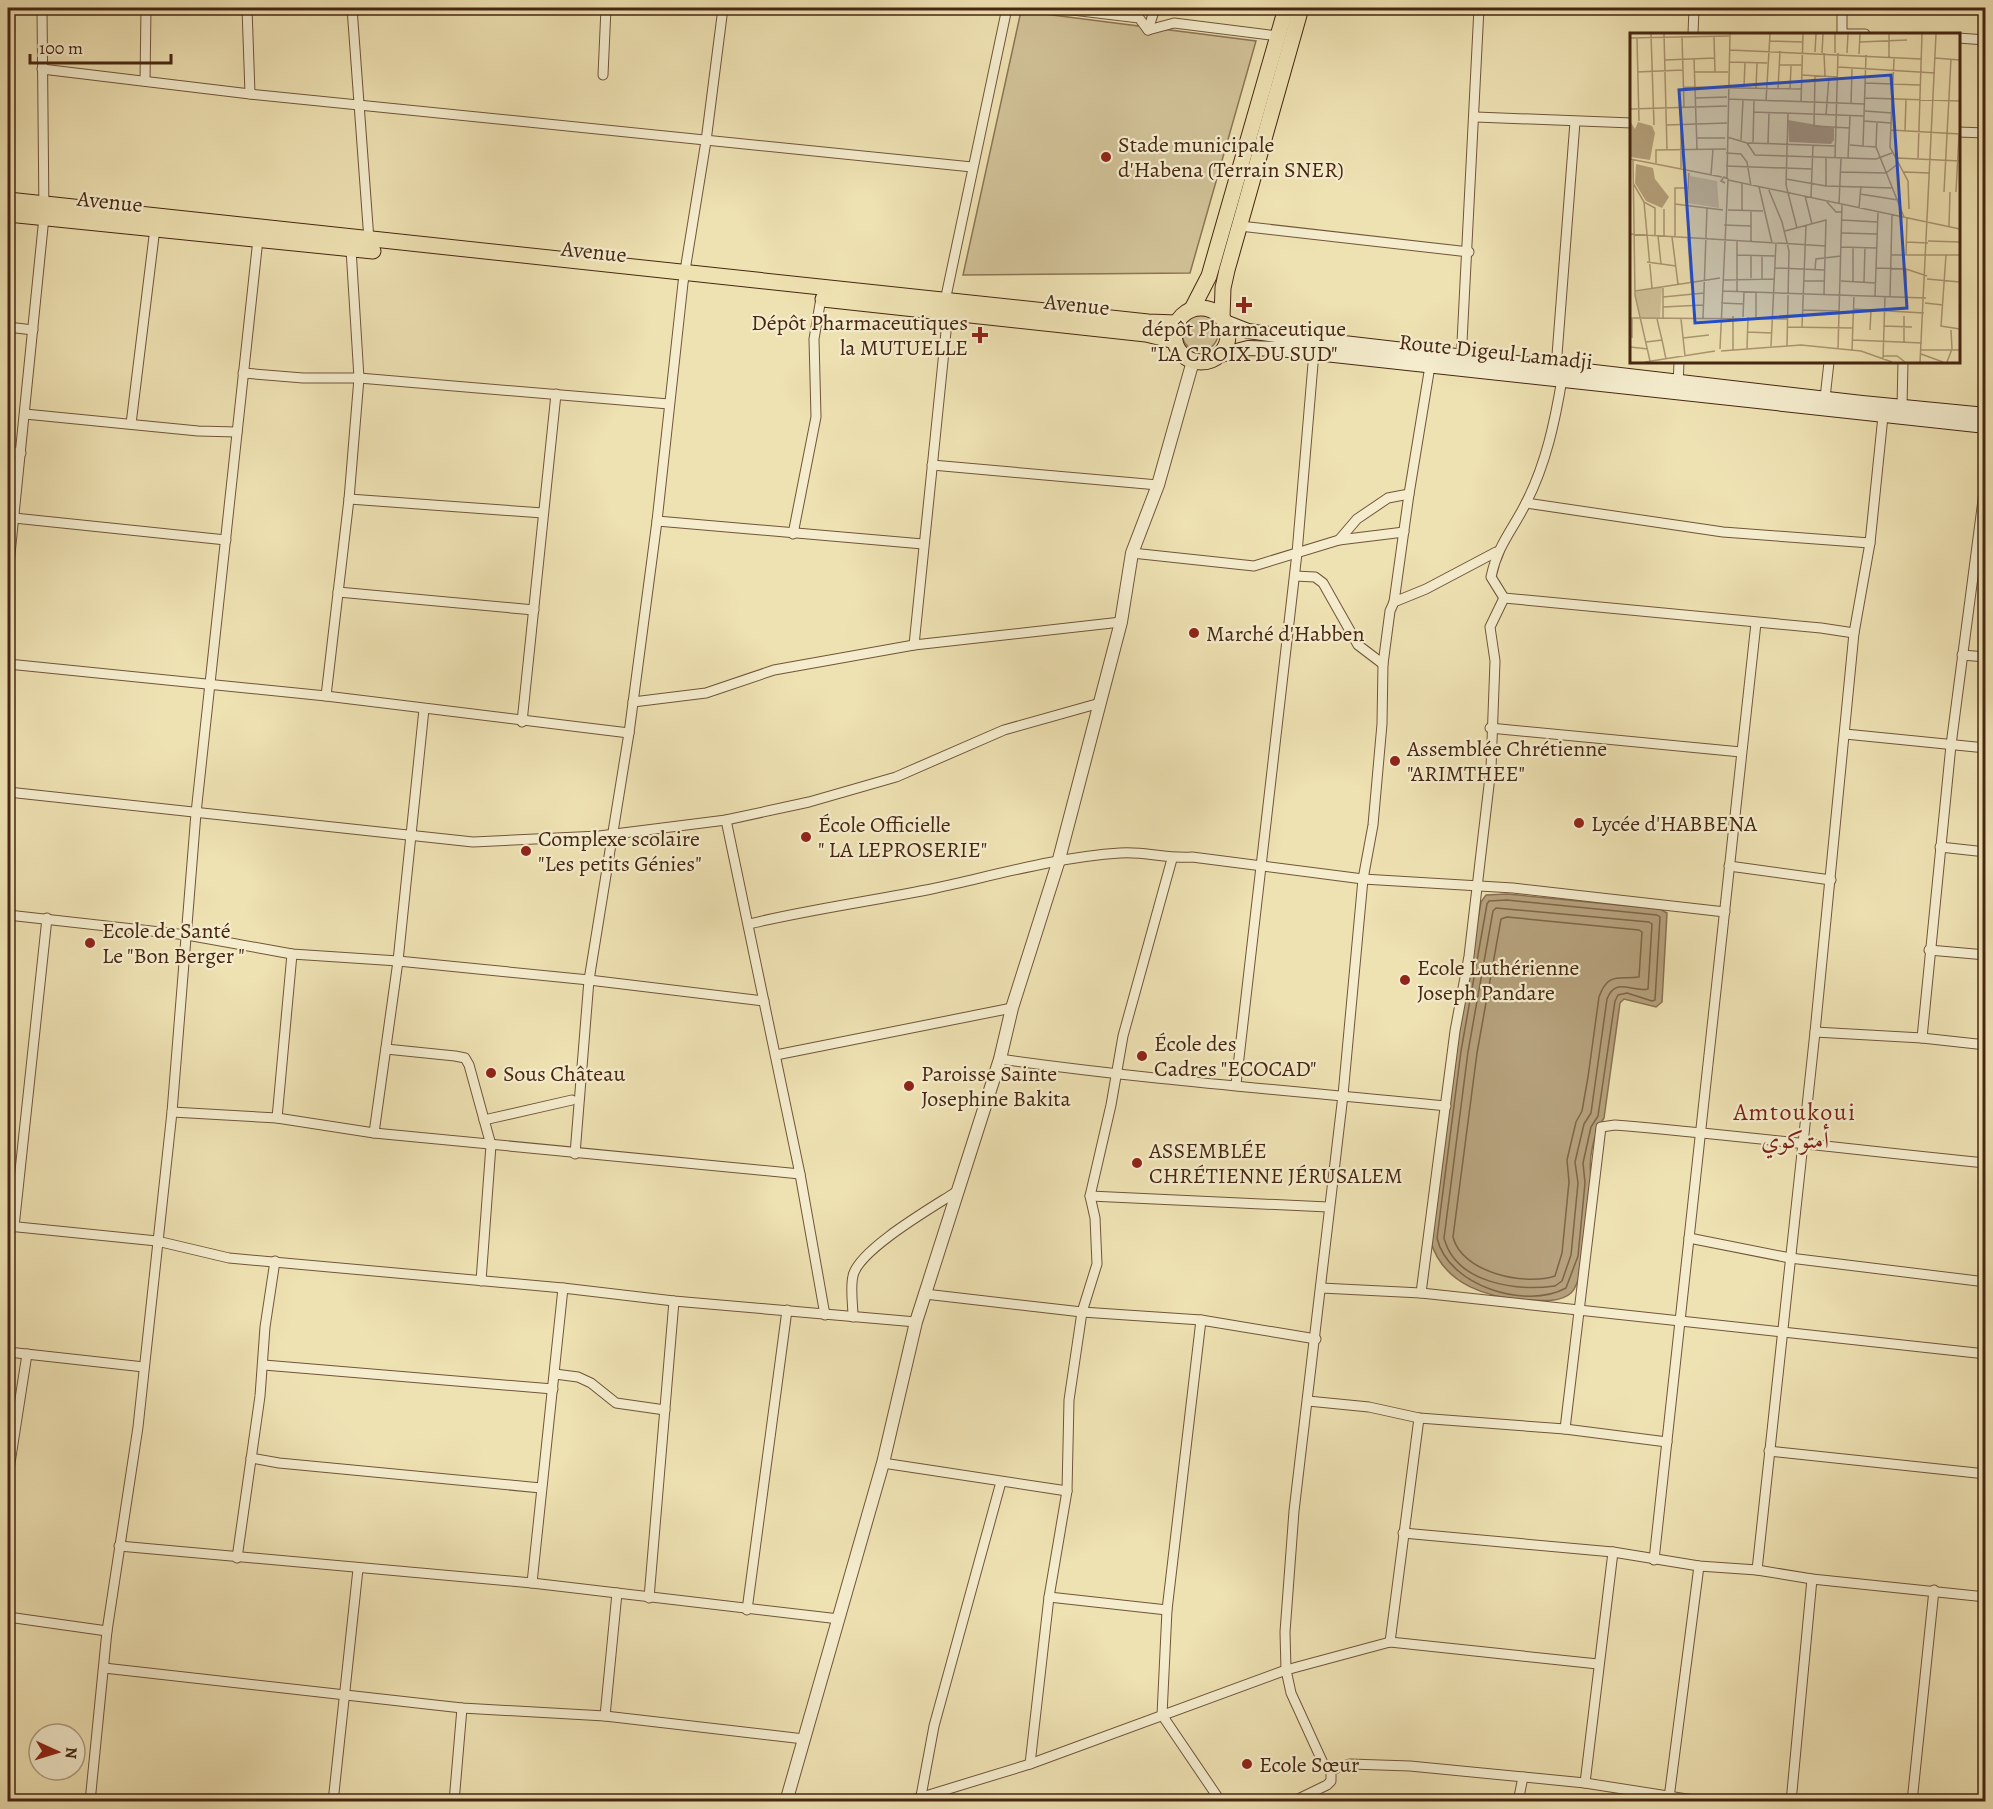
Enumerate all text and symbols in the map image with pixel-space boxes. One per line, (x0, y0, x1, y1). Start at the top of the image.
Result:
scale bar (30, 27, 171, 65)
inset map (1630, 33, 1960, 363)
text: 100 m (39, 36, 83, 60)
place label: Stade municipale d'Habena (Terrain SNER) (1118, 130, 1344, 185)
marker: Stade municipale d'Habena (Terrain SNER) (1099, 150, 1113, 164)
street label: Avenue (75, 184, 144, 220)
street label: Avenue (559, 234, 628, 270)
street label: Avenue (1042, 287, 1111, 323)
marker: dépôt Pharmaceutique "LA CROIX DU SUD" (1237, 298, 1251, 312)
place label: Dépôt Pharmaceutiques la MUTUELLE (751, 308, 968, 363)
place label: dépôt Pharmaceutique "LA CROIX DU SUD" (1142, 314, 1346, 369)
street label: Route Digeul Lamadji (1397, 327, 1594, 377)
marker: Dépôt Pharmaceutiques la MUTUELLE (973, 328, 987, 342)
place label: Marché d'Habben (1206, 619, 1365, 649)
marker: Marché d'Habben (1187, 626, 1201, 640)
place label: Assemblée Chrétienne "ARIMTHEE" (1406, 734, 1607, 789)
marker: Assemblée Chrétienne "ARIMTHEE" (1388, 754, 1402, 768)
place label: Lycée d'HABBENA (1591, 809, 1758, 839)
place label: École Officielle " LA LEPROSERIE" (818, 810, 987, 865)
marker: Lycée d'HABBENA (1572, 816, 1586, 830)
place label: Complexe scolaire "Les petits Génies" (538, 824, 702, 879)
marker: École Officielle " LA LEPROSERIE" (799, 830, 813, 844)
marker: Complexe scolaire "Les petits Génies" (519, 844, 533, 858)
place label: Ecole de Santé Le "Bon Berger " (102, 916, 245, 971)
marker: Ecole de Santé Le "Bon Berger " (83, 936, 97, 950)
place label: Ecole Luthérienne Joseph Pandare (1417, 953, 1579, 1008)
marker: Ecole Luthérienne Joseph Pandare (1398, 973, 1412, 987)
place label: École des Cadres "ECOCAD" (1154, 1029, 1317, 1084)
marker: École des Cadres "ECOCAD" (1135, 1049, 1149, 1063)
place label: Sous Château (503, 1059, 625, 1089)
place label: Paroisse Sainte Josephine Bakita (921, 1059, 1072, 1114)
marker: Sous Château (484, 1066, 498, 1080)
marker: Paroisse Sainte Josephine Bakita (902, 1079, 916, 1093)
district label: Amtoukoui أمتوكوي (1732, 1096, 1857, 1159)
place label: ASSEMBLÉE CHRÉTIENNE JÉRUSALEM (1148, 1136, 1403, 1191)
marker: ASSEMBLÉE CHRÉTIENNE JÉRUSALEM (1130, 1156, 1144, 1170)
north arrow (27, 1722, 87, 1782)
text: N (60, 1746, 82, 1760)
place label: Ecole Sœur (1259, 1750, 1360, 1780)
marker: Ecole Sœur (1240, 1757, 1254, 1771)

